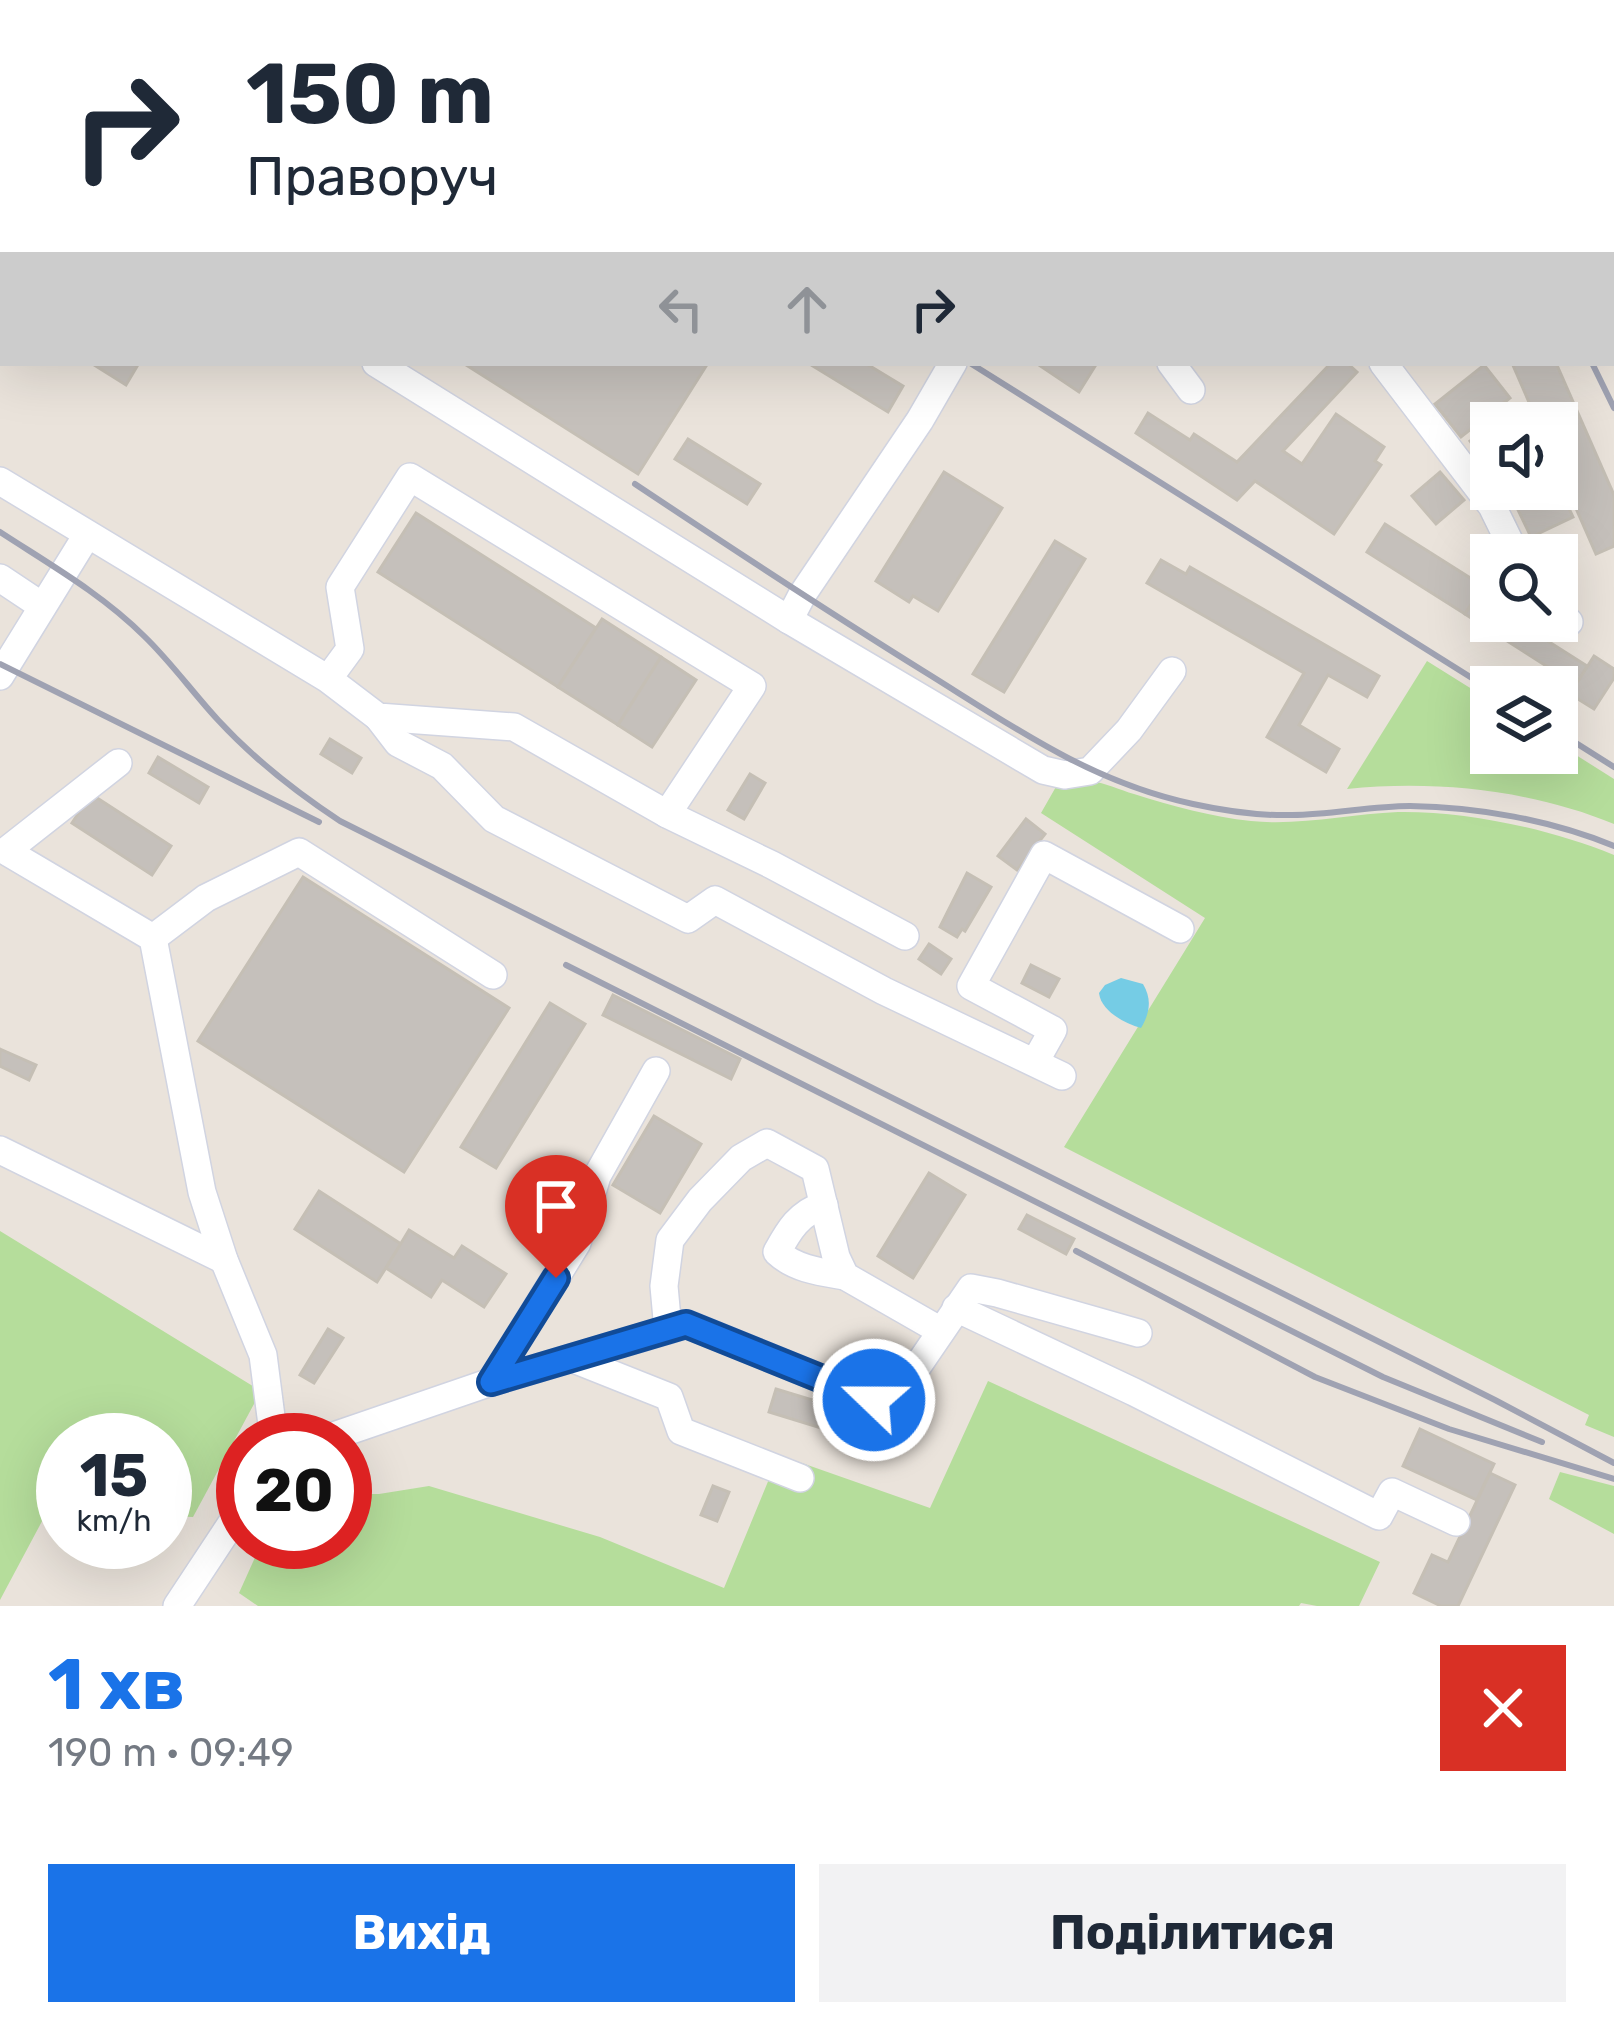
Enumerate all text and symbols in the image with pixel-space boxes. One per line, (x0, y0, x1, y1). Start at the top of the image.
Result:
text: 150 m (246, 44, 494, 144)
icon: right (48, 48, 204, 204)
text: Праворуч (246, 145, 498, 209)
icon: left (648, 276, 714, 342)
icon: ahead (774, 276, 840, 342)
icon: right (900, 276, 966, 342)
map controls (1470, 402, 1578, 774)
button: sound (1470, 402, 1578, 510)
button: search (1470, 534, 1578, 642)
button: layers (1470, 666, 1578, 774)
pin (505, 1155, 607, 1278)
icon: arrive (523, 1173, 589, 1239)
position arrow (811, 1337, 937, 1463)
speed limit sign: 20 (216, 1413, 372, 1569)
text: 15 (80, 1440, 148, 1511)
text: km/h (77, 1503, 151, 1539)
text: 1 хв (48, 1642, 185, 1727)
button: close (1440, 1645, 1566, 1771)
text: 190 m · 09:49 (48, 1730, 294, 1776)
button: Вихід (48, 1864, 795, 2002)
button: Поділитися (819, 1864, 1566, 2002)

